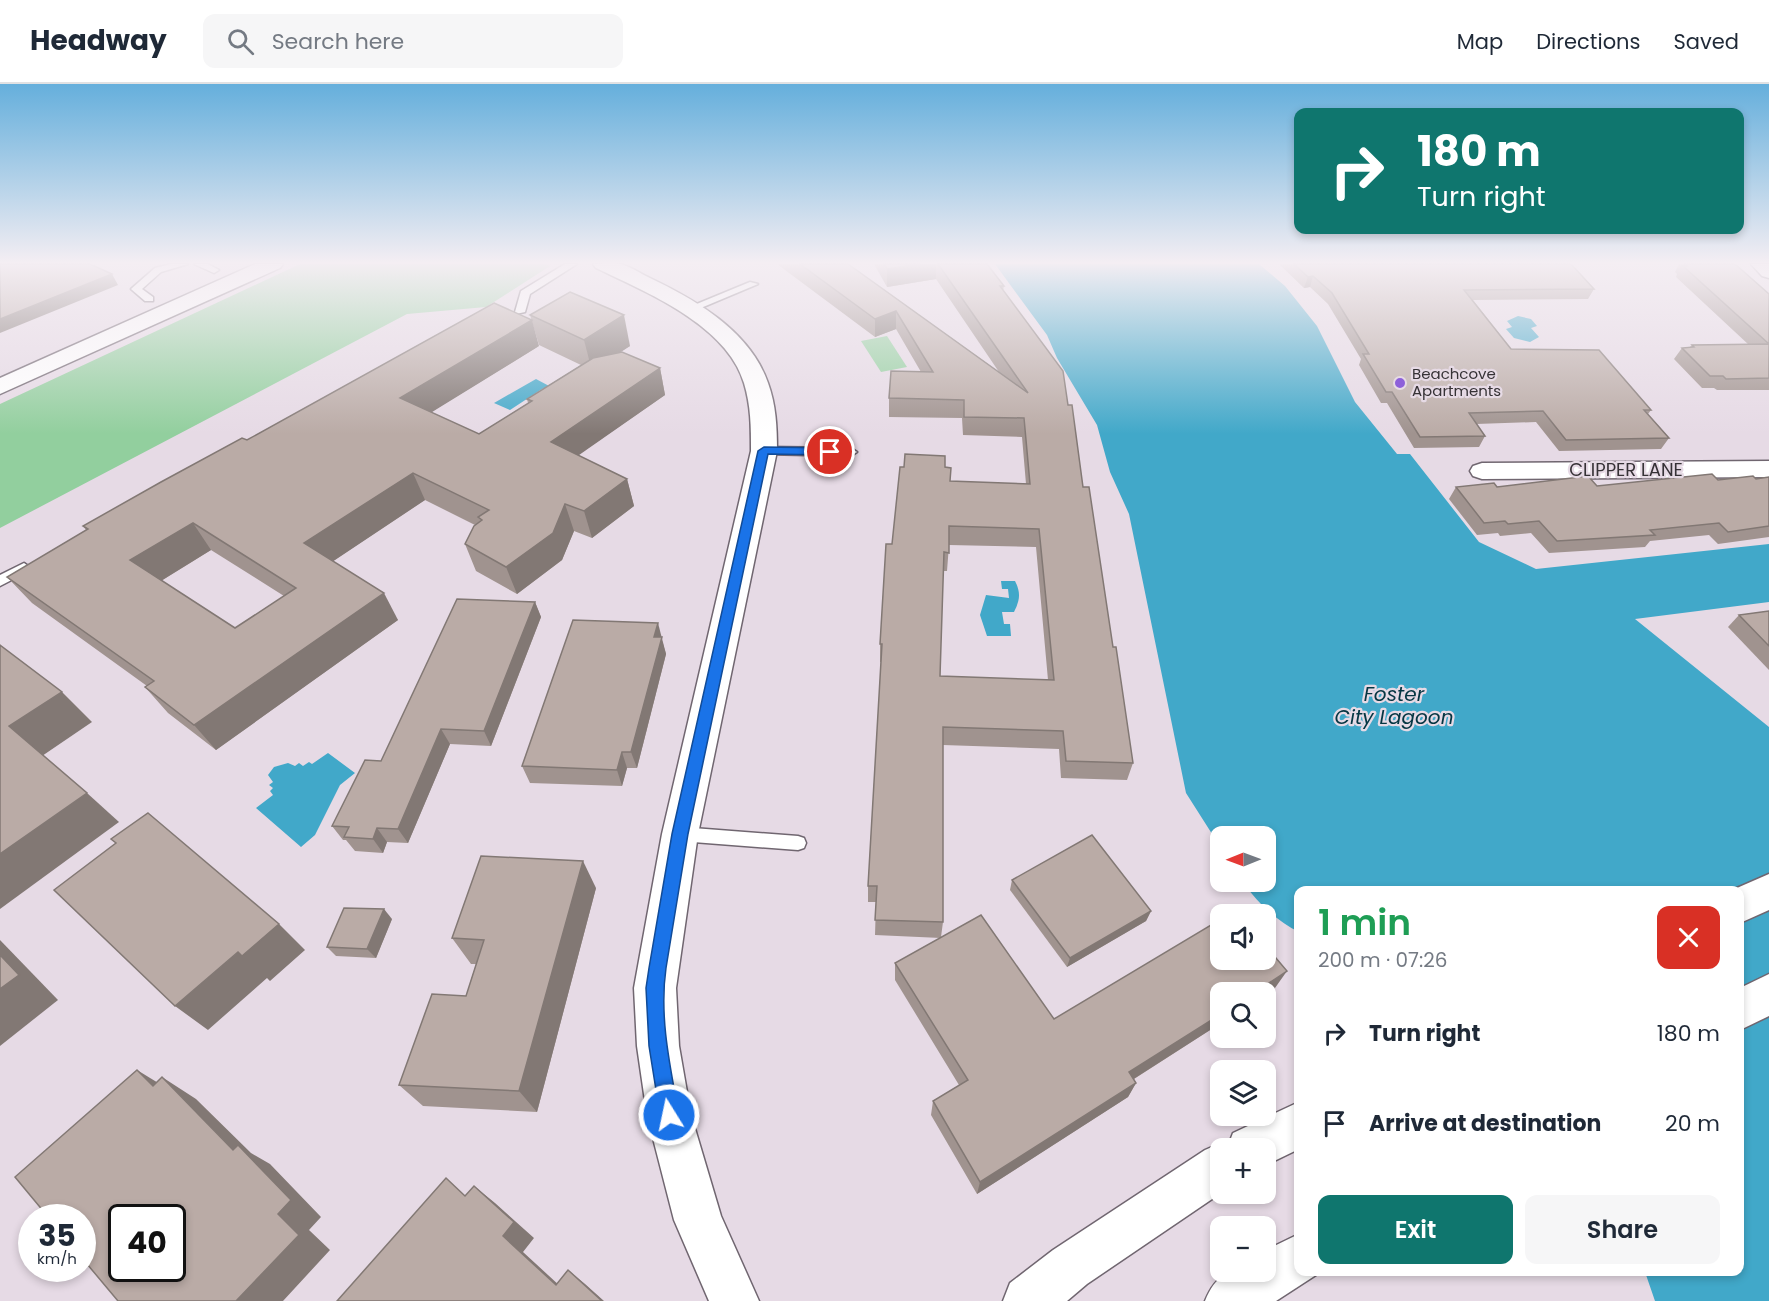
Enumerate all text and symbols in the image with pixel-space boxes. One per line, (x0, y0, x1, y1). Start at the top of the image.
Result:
search box (203, 14, 623, 68)
text: Headway (30, 21, 167, 60)
icon: search (224, 25, 257, 58)
text: Search here (272, 26, 404, 57)
text: Map (1457, 27, 1503, 56)
text: Directions (1536, 27, 1640, 56)
text: Saved (1673, 27, 1739, 56)
text: 180 m (1417, 122, 1541, 181)
icon: right (1318, 132, 1396, 210)
text: Turn right (1417, 178, 1546, 215)
place label: Beachcove Apartments (1412, 363, 1501, 401)
marker: Beachcove Apartments (1393, 376, 1407, 390)
pin (804, 426, 855, 477)
icon: arrive (813, 435, 846, 468)
street label: CLIPPER LANE (1569, 457, 1683, 482)
water label: Foster City Lagoon (1335, 680, 1453, 731)
north arrow (1210, 826, 1276, 892)
map controls (1210, 826, 1276, 1282)
text: 1 min (1318, 897, 1411, 948)
button: sound (1210, 904, 1276, 970)
button: close (1657, 906, 1720, 969)
text: 200 m · 07:26 (1318, 946, 1447, 974)
button: search (1210, 982, 1276, 1048)
icon: right (1318, 1017, 1351, 1050)
text: Turn right (1369, 1018, 1480, 1049)
text: 180 m (1657, 1018, 1720, 1049)
button: layers (1210, 1060, 1276, 1126)
position arrow (637, 1083, 701, 1147)
icon: arrive (1318, 1107, 1351, 1140)
text: Arrive at destination (1369, 1108, 1601, 1139)
text: 20 m (1665, 1108, 1720, 1139)
button: + (1210, 1138, 1276, 1204)
button: Exit (1318, 1195, 1513, 1264)
button: Share (1525, 1195, 1720, 1264)
speed limit sign: 40 (108, 1204, 186, 1282)
text: 35 (38, 1214, 76, 1257)
button: − (1210, 1216, 1276, 1282)
text: km/h (37, 1248, 77, 1269)

